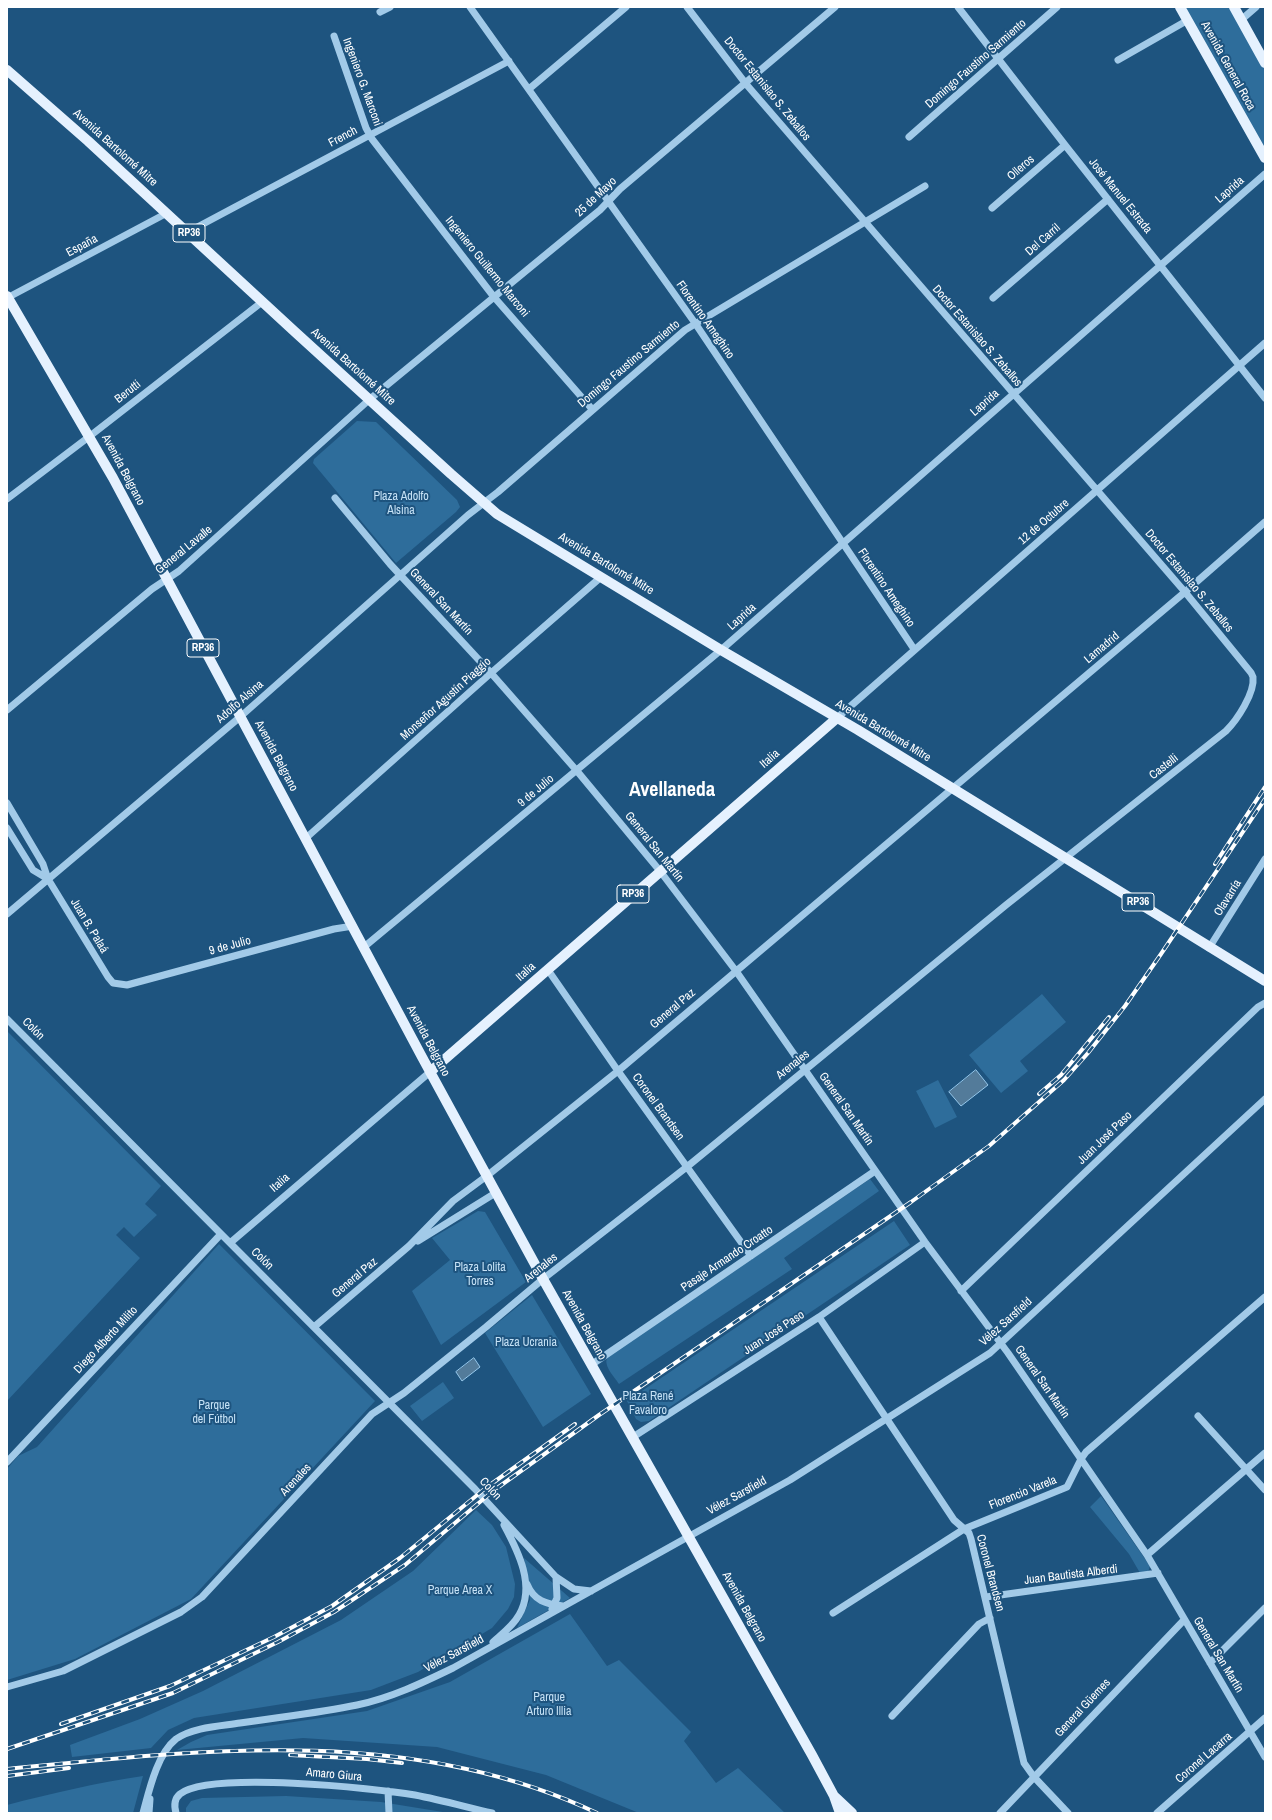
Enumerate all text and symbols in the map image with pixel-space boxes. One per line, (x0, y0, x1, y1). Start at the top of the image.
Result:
street label: Domingo Faustino Sarmiento (923, 16, 1029, 112)
street label: Avenida General Roca (1198, 19, 1258, 113)
street label: Doctor Estanislao S. Zeballos (721, 34, 813, 144)
street label: Ingeniero G. Marconi (339, 36, 385, 128)
street label: Avenida Bartolomé Mitre (70, 106, 160, 190)
street label: French (326, 123, 360, 151)
street label: Olleros (1005, 152, 1037, 184)
street label: José Manuel Estrada (1085, 156, 1155, 236)
street label: 25 de Mayo (572, 174, 620, 220)
street label: Laprida (1213, 174, 1247, 206)
street label: Ingeniero Guillermo Marconi (442, 214, 532, 320)
street label: Del Carril (1023, 221, 1063, 259)
road number: RP36 (173, 224, 205, 242)
street label: España (64, 232, 100, 260)
street label: Florentino Ameghino (673, 278, 737, 362)
street label: Doctor Estanislao S. Zeballos (929, 282, 1025, 390)
street label: Domingo Faustino Sarmiento (575, 317, 683, 411)
street label: Avenida Bartolomé Mitre (308, 325, 398, 409)
street label: Berutti (112, 377, 144, 407)
street label: Laprida (968, 387, 1002, 419)
street label: Avenida Belgrano (98, 432, 148, 508)
park label: Plaza Adolfo Alsina (373, 490, 429, 518)
street label: 12 de Octubre (1016, 496, 1072, 548)
street label: General Lavalle (153, 523, 215, 577)
street label: Doctor Estanislao S. Zeballos (1142, 527, 1236, 635)
street label: Avenida Bartolomé Mitre (556, 530, 656, 598)
street label: Florentino Ameghino (854, 546, 918, 630)
street label: General San Martín (406, 566, 476, 638)
street label: Laprida (725, 600, 759, 634)
street label: Lamadrid (1081, 629, 1123, 667)
road number: RP36 (187, 639, 219, 657)
street label: Monseñor Agustín Piaggio (398, 655, 494, 743)
street label: Adolfo Alsina (213, 678, 267, 726)
street label: Avenida Bartolomé Mitre (833, 697, 933, 765)
street label: Avenida Belgrano (251, 718, 301, 794)
street label: Italia (757, 747, 783, 771)
street label: Castelli (1147, 751, 1181, 783)
street label: 9 de Julio (515, 772, 557, 810)
district label: Avellaneda (629, 779, 715, 803)
street label: General San Martín (621, 809, 687, 885)
street label: Olavarría (1211, 877, 1245, 919)
road number: RP36 (617, 885, 649, 903)
road number: RP36 (1122, 893, 1154, 911)
street label: Juan B. Palaá (67, 896, 111, 956)
street label: 9 de Julio (208, 934, 252, 958)
street label: Italia (513, 960, 539, 984)
street label: General Paz (647, 986, 699, 1032)
street label: Avenida Belgrano (403, 1003, 453, 1079)
street label: Colón (19, 1015, 47, 1043)
street label: Arenales (773, 1047, 813, 1083)
street label: General San Martín (815, 1070, 877, 1148)
street label: Coronel Brandsen (629, 1071, 687, 1143)
street label: Juan José Paso (1075, 1109, 1135, 1167)
street label: Italia (267, 1171, 293, 1195)
street label: Pasaje Armando Croatto (678, 1223, 776, 1295)
street label: Colón (248, 1245, 276, 1273)
street label: Arenales (521, 1250, 561, 1286)
street label: General Paz (329, 1255, 381, 1301)
park label: Plaza Lolita Torres (454, 1261, 506, 1289)
street label: Avenida Belgrano (559, 1287, 609, 1363)
street label: Vélez Sarsfield (977, 1295, 1035, 1349)
street label: Diego Alberto Milito (71, 1303, 141, 1377)
street label: Juan José Paso (741, 1308, 807, 1358)
park label: Plaza Ucrania (495, 1336, 557, 1350)
street label: General San Martín (1011, 1343, 1073, 1421)
park label: Plaza René Favaloro (623, 1390, 673, 1418)
park label: Parque del Fútbol (192, 1399, 236, 1427)
street label: Arenales (277, 1461, 315, 1499)
street label: Florencio Varela (987, 1473, 1059, 1513)
street label: Vélez Sarsfield (705, 1474, 769, 1518)
street label: Colón (476, 1475, 504, 1503)
street label: Coronel Brandsen (973, 1533, 1007, 1613)
street label: Juan Bautista Alberdi (1023, 1562, 1119, 1588)
street label: Avenida Belgrano (719, 1569, 769, 1645)
park label: Parque Area X (428, 1584, 492, 1598)
street label: General San Martín (1190, 1614, 1246, 1696)
street label: Vélez Sarsfield (422, 1632, 486, 1676)
street label: General Güemes (1052, 1676, 1114, 1740)
park label: Parque Arturo Illia (527, 1691, 571, 1719)
street label: Coronel Lacarra (1173, 1729, 1235, 1787)
street label: Amaro Giura (305, 1765, 363, 1785)

